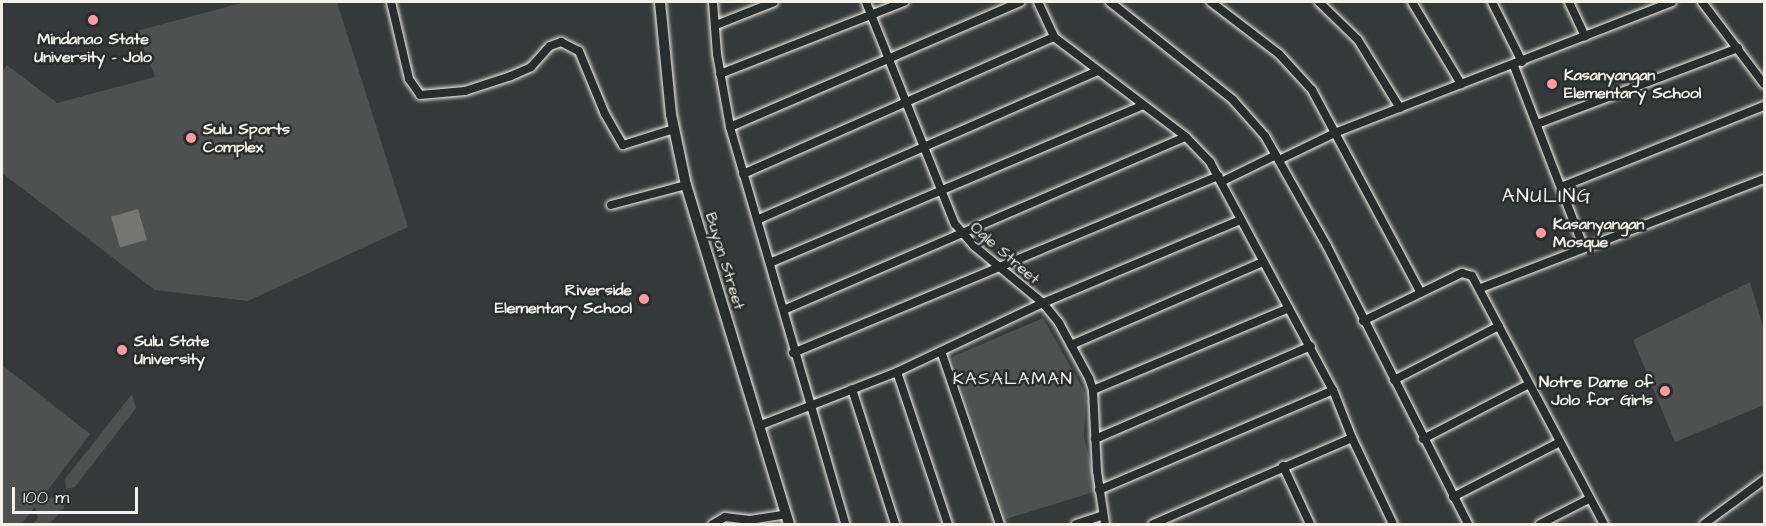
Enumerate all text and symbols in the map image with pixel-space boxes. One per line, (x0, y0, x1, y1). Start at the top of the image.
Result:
marker: Mindanao State University - Jolo (86, 13, 100, 27)
place label: Mindanao State University - Jolo (34, 29, 152, 67)
place label: Kasanyangan Elementary School (1564, 65, 1701, 103)
marker: Kasanyangan Elementary School (1545, 77, 1559, 91)
place label: Sulu Sports Complex (203, 119, 290, 157)
marker: Sulu Sports Complex (184, 131, 198, 145)
district label: ANULING (1502, 184, 1592, 208)
street label: Buyon Street (701, 210, 749, 312)
place label: Kasanyangan Mosque (1553, 214, 1644, 252)
street label: Ogle Street (966, 218, 1044, 288)
marker: Kasanyangan Mosque (1534, 226, 1548, 240)
place label: Riverside Elementary School (495, 280, 632, 318)
marker: Riverside Elementary School (637, 292, 651, 306)
place label: Sulu State University (134, 331, 209, 369)
marker: Sulu State University (115, 343, 129, 357)
district label: KASALAMAN (953, 368, 1073, 390)
place label: Notre Dame of Jolo for Girls (1539, 372, 1653, 410)
marker: Notre Dame of Jolo for Girls (1658, 384, 1672, 398)
scale bar (15, 475, 141, 513)
text: 100 m (23, 485, 69, 510)

